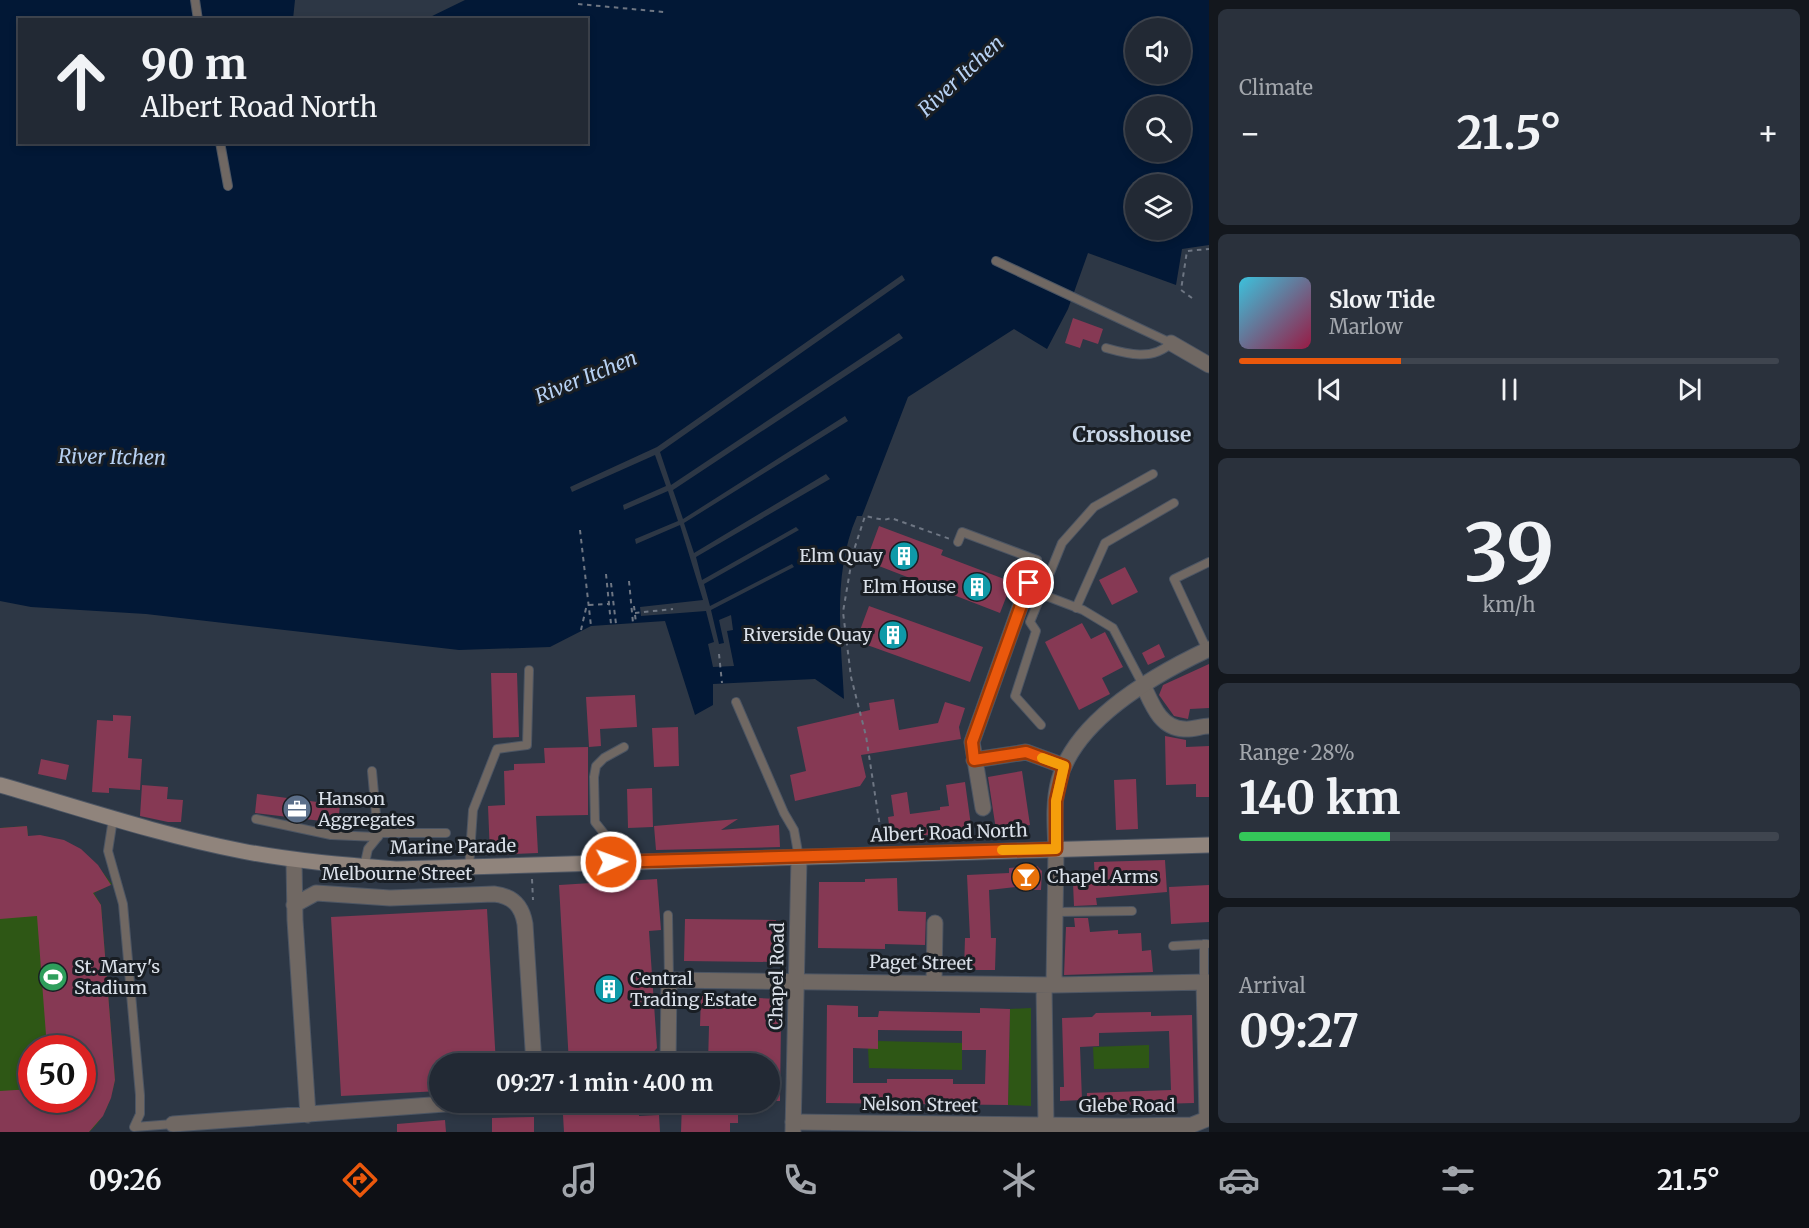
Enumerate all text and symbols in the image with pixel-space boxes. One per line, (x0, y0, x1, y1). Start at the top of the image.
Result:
map controls (1125, 18, 1191, 240)
button: sound (1125, 18, 1191, 84)
water label: River Itchen (913, 30, 1009, 122)
text: 90 m (141, 38, 247, 90)
icon: ahead (42, 42, 120, 120)
text: Climate (1239, 75, 1313, 100)
text: Albert Road North (141, 90, 377, 124)
button: search (1125, 96, 1191, 162)
text: 21.5° (1457, 105, 1561, 161)
text: − (1239, 113, 1261, 154)
text: + (1757, 113, 1779, 154)
button: layers (1125, 174, 1191, 240)
text: Slow Tide (1329, 286, 1435, 314)
text: Marlow (1329, 314, 1403, 339)
water label: River Itchen (531, 345, 640, 408)
icon: previous (1313, 373, 1346, 406)
icon: pause (1493, 373, 1526, 406)
icon: next (1673, 373, 1706, 406)
district label: Crosshouse (1073, 421, 1191, 448)
water label: River Itchen (58, 443, 166, 470)
text: 39 (1464, 504, 1554, 602)
building icon: Elm Quay (888, 540, 920, 572)
place label: Elm Quay (799, 544, 884, 567)
pin (1003, 557, 1054, 608)
icon: arrive (1012, 566, 1045, 599)
building icon: Elm House (961, 571, 993, 603)
place label: Elm House (862, 575, 956, 598)
text: km/h (1483, 592, 1535, 617)
building icon: Riverside Quay (877, 619, 909, 651)
place label: Riverside Quay (743, 623, 873, 646)
text: Range · 28% (1239, 740, 1355, 765)
text: 140 km (1239, 770, 1400, 826)
place label: Hanson Aggregates (317, 787, 415, 831)
office icon: Hanson Aggregates (281, 793, 313, 825)
street label: Albert Road North (869, 818, 1028, 847)
position arrow (579, 830, 643, 894)
street label: Marine Parade (390, 834, 516, 859)
bar icon: Chapel Arms (1010, 861, 1042, 893)
street label: Melbourne Street (322, 862, 472, 885)
place label: Chapel Arms (1047, 865, 1159, 888)
street label: Chapel Road (764, 922, 789, 1030)
street label: Paget Street (869, 950, 973, 975)
place label: St. Mary's Stadium (74, 955, 160, 999)
sports icon: St. Mary's Stadium (37, 961, 69, 993)
place label: Central Trading Estate (630, 967, 757, 1011)
building icon: Central Trading Estate (593, 973, 625, 1005)
text: Arrival (1239, 973, 1306, 998)
text: 09:27 (1239, 1003, 1359, 1059)
speed limit sign: 50 (18, 1035, 96, 1113)
text: 09:27 · 1 min · 400 m (496, 1069, 713, 1097)
street label: Nelson Street (862, 1092, 978, 1117)
street label: Glebe Road (1079, 1094, 1175, 1117)
icon: directions (339, 1159, 381, 1201)
icon: music (559, 1159, 601, 1201)
icon: phone (779, 1159, 821, 1201)
icon: climate (998, 1159, 1040, 1201)
icon: car (1218, 1159, 1260, 1201)
icon: filters (1437, 1159, 1479, 1201)
text: 09:26 (89, 1163, 162, 1197)
text: 21.5° (1657, 1163, 1720, 1197)

